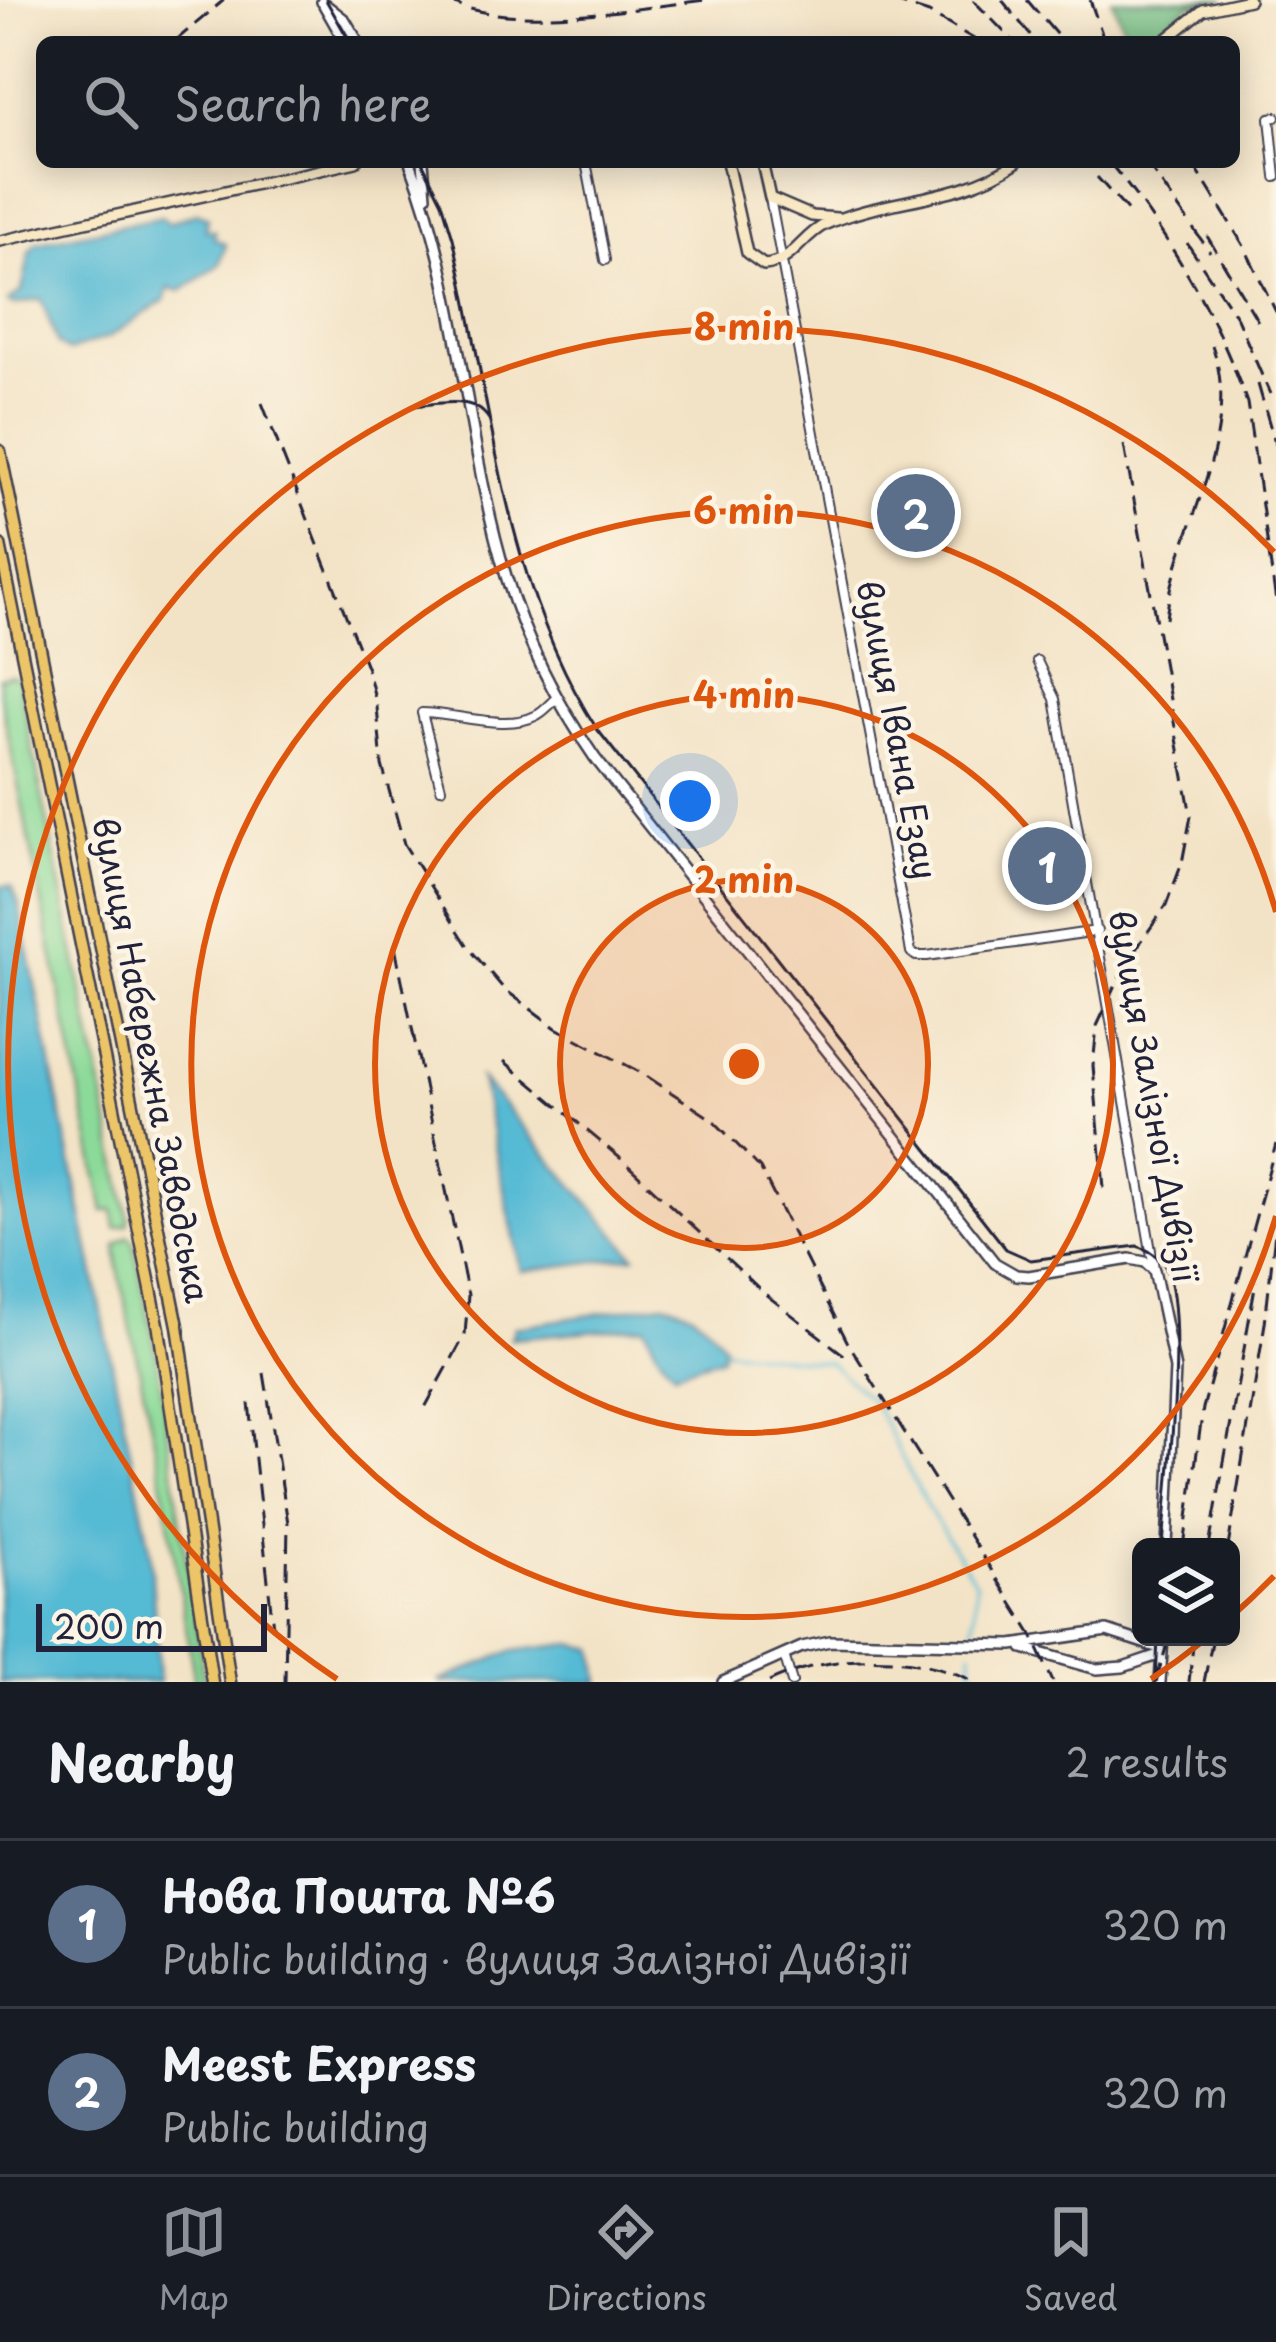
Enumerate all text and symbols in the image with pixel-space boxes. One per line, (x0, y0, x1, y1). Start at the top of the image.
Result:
search box (36, 36, 1240, 168)
text: Search here (174, 68, 431, 136)
icon: search (78, 69, 144, 135)
text: 8 min (694, 298, 794, 352)
pin: 2 (877, 468, 955, 558)
text: 6 min (693, 482, 795, 536)
street label: вулиця Івана Езау (845, 576, 952, 883)
text: 4 min (693, 666, 795, 720)
your location (660, 771, 720, 831)
street label: вулиця Набережна Заводська (81, 813, 225, 1307)
pin: 1 (1008, 821, 1086, 911)
text: 2 min (694, 851, 794, 905)
street label: вулиця Залізної Дивізії (1098, 906, 1213, 1287)
centre of rings (723, 1043, 765, 1085)
map controls (1132, 1538, 1240, 1646)
button: layers (1132, 1538, 1240, 1646)
scale bar (36, 1598, 267, 1651)
text: 200 m (54, 1600, 164, 1650)
text: Nearby (48, 1722, 235, 1799)
text: 2 results (1066, 1731, 1228, 1790)
text: Нова Пошта №6 (162, 1860, 556, 1928)
text: 1 (78, 1894, 96, 1953)
text: 320 m (1103, 1894, 1228, 1953)
text: Public building · вулиця Залізної Дивізії (162, 1928, 909, 1987)
text: Meest Express (162, 2028, 476, 2096)
text: 2 (73, 2062, 101, 2121)
text: 320 m (1103, 2062, 1228, 2121)
text: Public building (162, 2096, 429, 2155)
tab: Map (159, 2199, 229, 2321)
tab: Directions (546, 2199, 707, 2321)
tab: Saved (1024, 2199, 1117, 2321)

